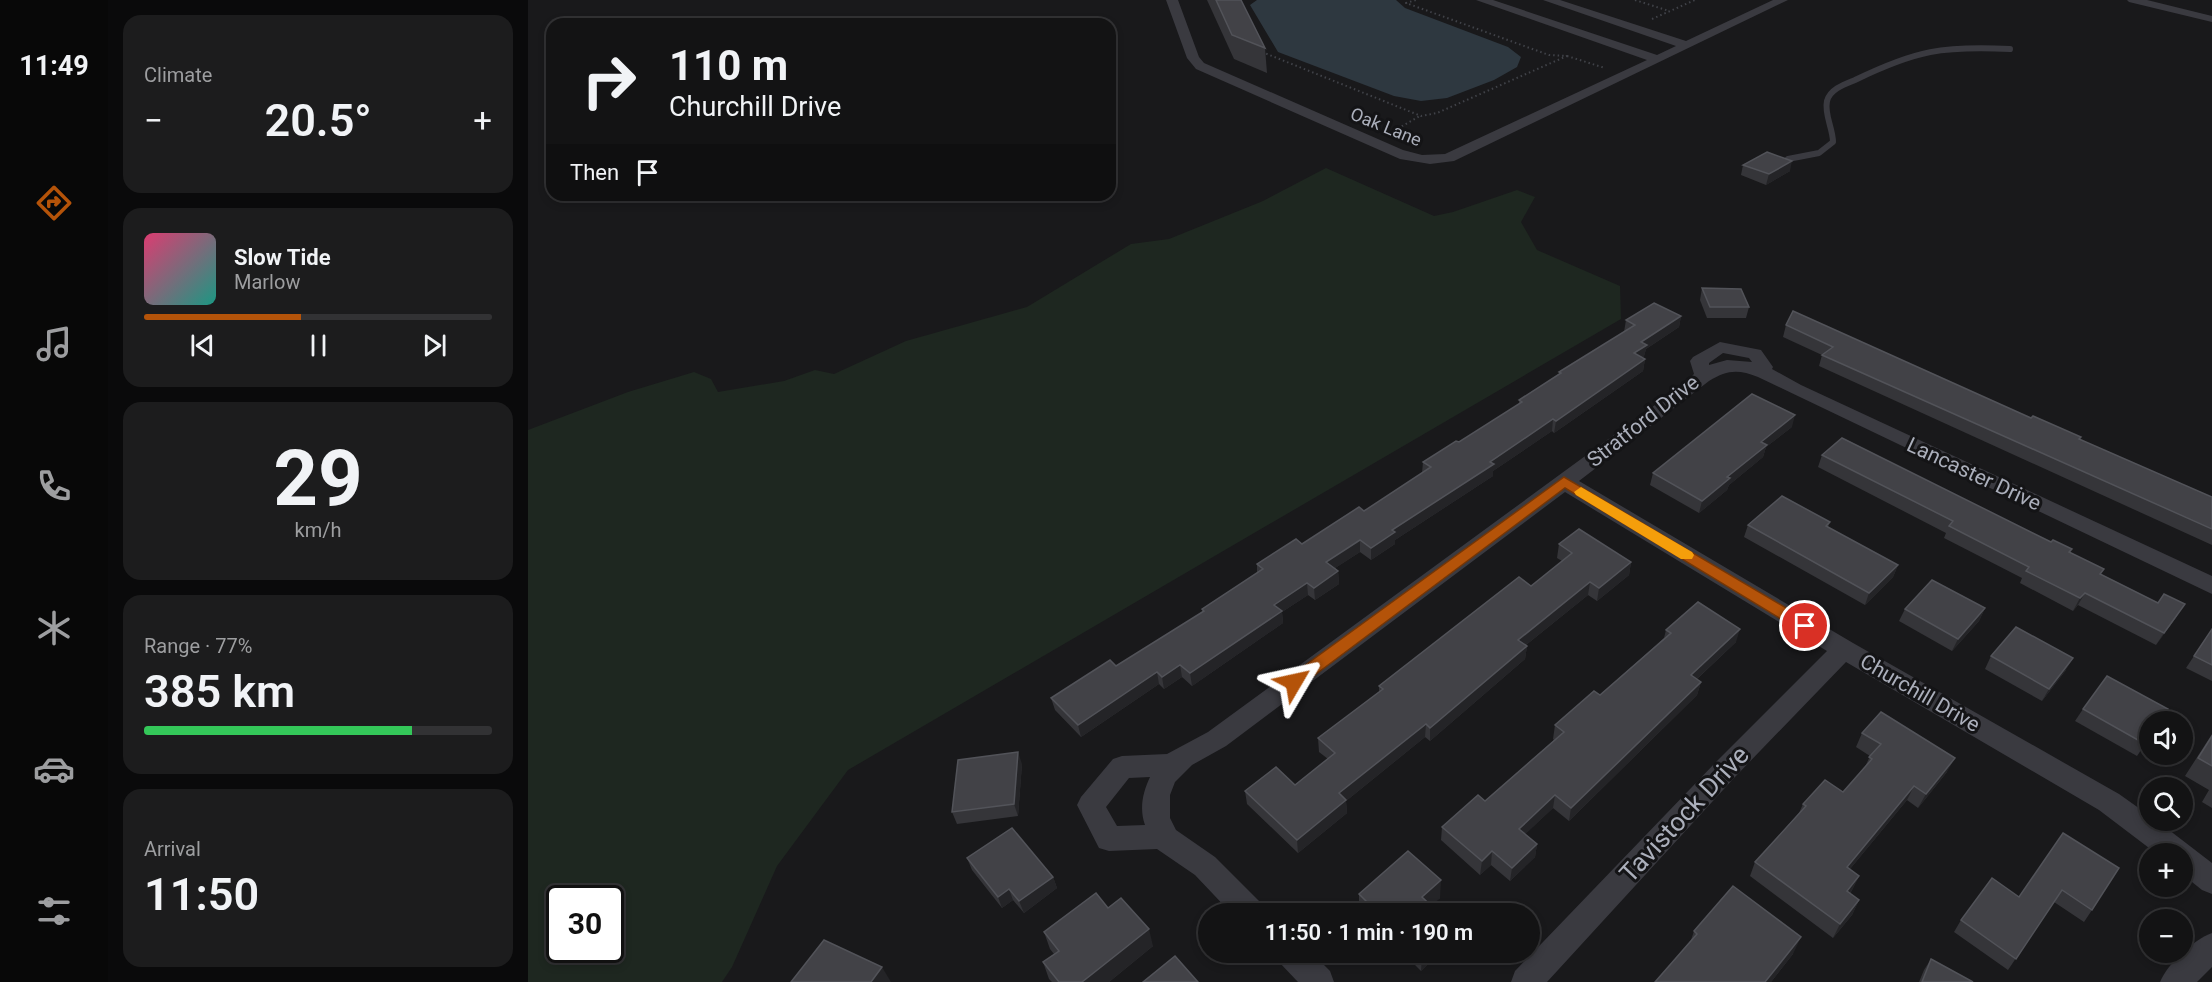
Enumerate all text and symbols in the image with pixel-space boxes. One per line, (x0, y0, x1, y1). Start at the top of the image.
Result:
text: 110 m (669, 41, 788, 90)
icon: right (570, 42, 648, 120)
text: 11:49 (19, 50, 89, 82)
text: Climate (144, 63, 212, 87)
text: Churchill Drive (669, 91, 841, 123)
text: 20.5° (264, 94, 372, 147)
text: − (144, 101, 163, 140)
text: + (473, 101, 492, 140)
street label: Oak Lane (1348, 103, 1425, 150)
icon: arrive (631, 156, 664, 189)
text: Then (570, 160, 619, 185)
icon: directions (33, 182, 75, 224)
text: Slow Tide (234, 245, 331, 270)
text: Marlow (234, 270, 300, 294)
icon: music (33, 323, 75, 365)
icon: previous (186, 329, 219, 362)
icon: pause (302, 329, 335, 362)
icon: next (418, 329, 451, 362)
street label: Stratford Drive (1583, 370, 1703, 472)
street label: Lancaster Drive (1903, 432, 2045, 516)
text: 29 (273, 433, 363, 524)
icon: phone (33, 465, 75, 507)
text: km/h (295, 518, 341, 542)
pin (1779, 600, 1830, 651)
icon: climate (33, 607, 75, 649)
icon: arrive (1788, 609, 1821, 642)
text: Range · 77% (144, 634, 252, 658)
street label: Churchill Drive (1856, 649, 1984, 737)
position arrow (1262, 650, 1326, 714)
text: 385 km (144, 665, 295, 718)
map controls (2139, 711, 2193, 963)
button: sound (2139, 711, 2193, 765)
street label: Tavistock Drive (1613, 740, 1755, 888)
icon: car (33, 748, 75, 790)
button: search (2139, 777, 2193, 831)
text: Arrival (144, 837, 201, 861)
button: + (2139, 843, 2193, 897)
text: 11:50 (144, 868, 259, 921)
speed limit sign: 30 (546, 885, 624, 963)
icon: filters (33, 890, 75, 932)
button: − (2139, 909, 2193, 963)
text: 11:50 · 1 min · 190 m (1265, 920, 1473, 945)

